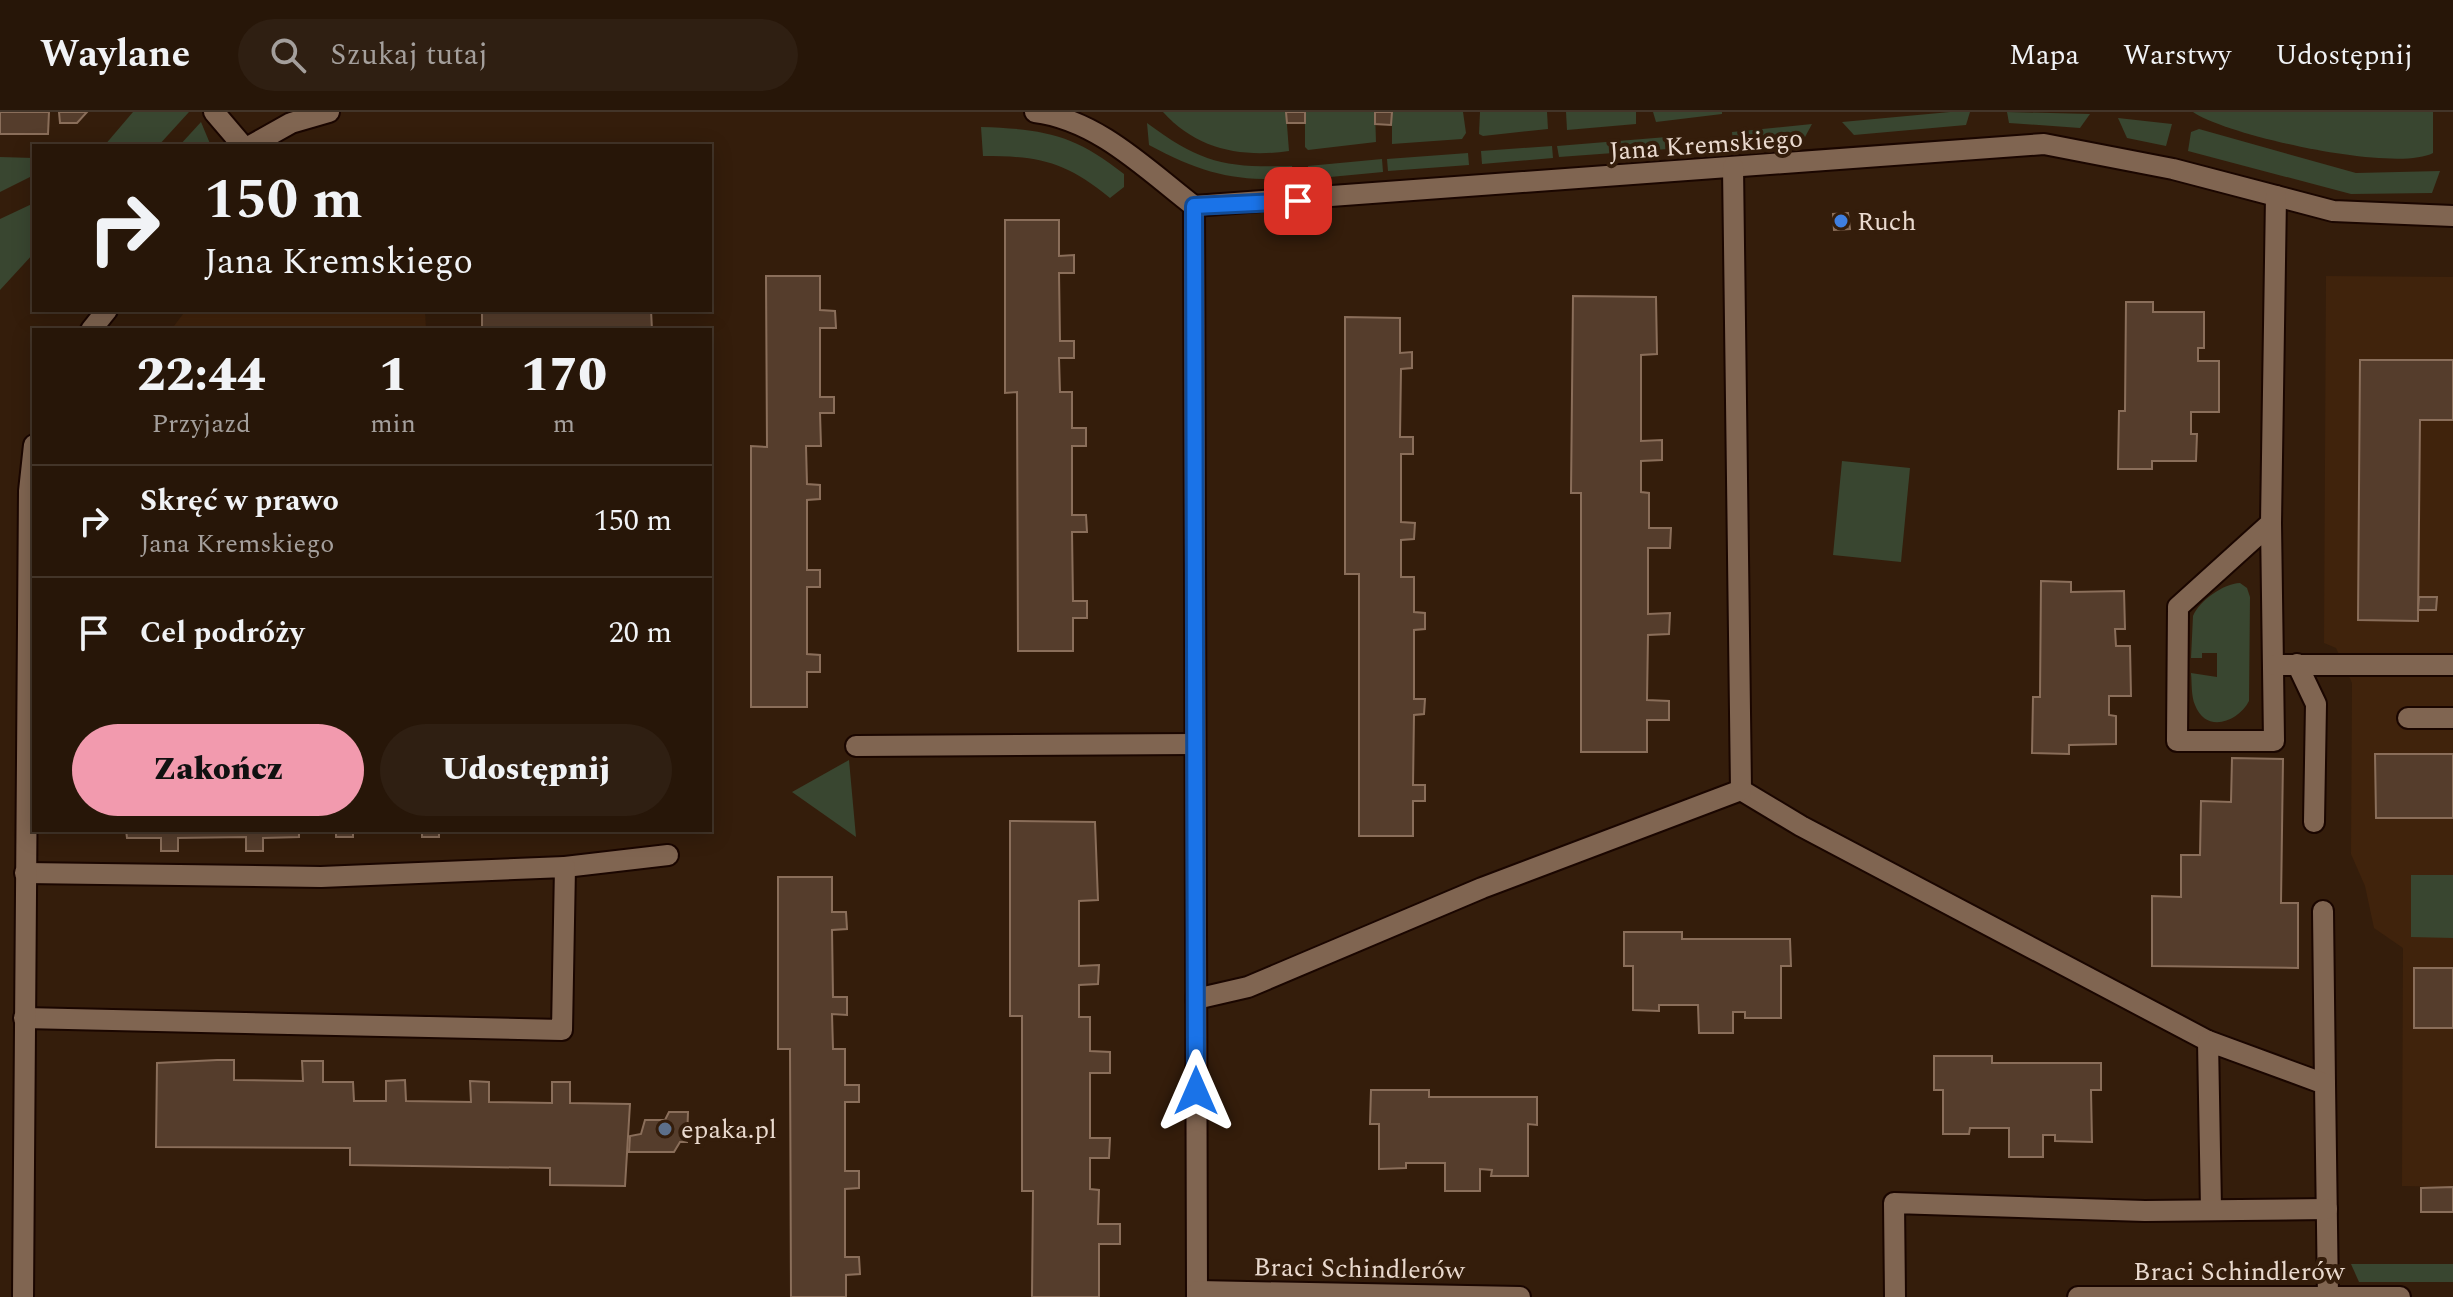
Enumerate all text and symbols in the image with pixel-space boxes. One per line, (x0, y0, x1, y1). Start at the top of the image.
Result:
search box (238, 19, 798, 91)
text: Waylane (40, 26, 190, 84)
text: Szukaj tutaj (330, 32, 488, 78)
icon: search (266, 33, 310, 77)
text: Mapa (2009, 34, 2079, 77)
text: Warstwy (2123, 34, 2231, 77)
text: Udostępnij (2275, 34, 2413, 77)
street label: Jana Kremskiego (1608, 118, 1804, 172)
text: 150 m (204, 158, 363, 243)
pin (1264, 167, 1332, 235)
icon: right (72, 176, 176, 280)
icon: arrive (1276, 179, 1320, 223)
place label: Ruch (1857, 202, 1916, 242)
marker: Ruch (1832, 212, 1850, 230)
text: Jana Kremskiego (204, 235, 473, 290)
text: 22:44 (137, 339, 266, 412)
text: 1 (379, 339, 408, 412)
text: 170 (521, 339, 607, 412)
text: Przyjazd (152, 404, 251, 444)
text: min (370, 404, 416, 444)
text: m (553, 404, 575, 444)
text: Skręć w prawo (140, 478, 339, 524)
text: 150 m (594, 498, 672, 544)
icon: right (72, 499, 116, 543)
text: Jana Kremskiego (140, 524, 334, 564)
text: Cel podróży (140, 610, 304, 656)
text: 20 m (609, 610, 672, 656)
icon: arrive (72, 611, 116, 655)
button: Zakończ (72, 724, 364, 816)
button: Udostępnij (380, 724, 672, 816)
position arrow (1154, 1049, 1238, 1133)
place label: epaka.pl (681, 1110, 777, 1150)
marker: epaka.pl (656, 1120, 674, 1138)
street label: Braci Schindlerów (1253, 1247, 1466, 1291)
street label: Braci Schindlerów (2133, 1252, 2346, 1292)

